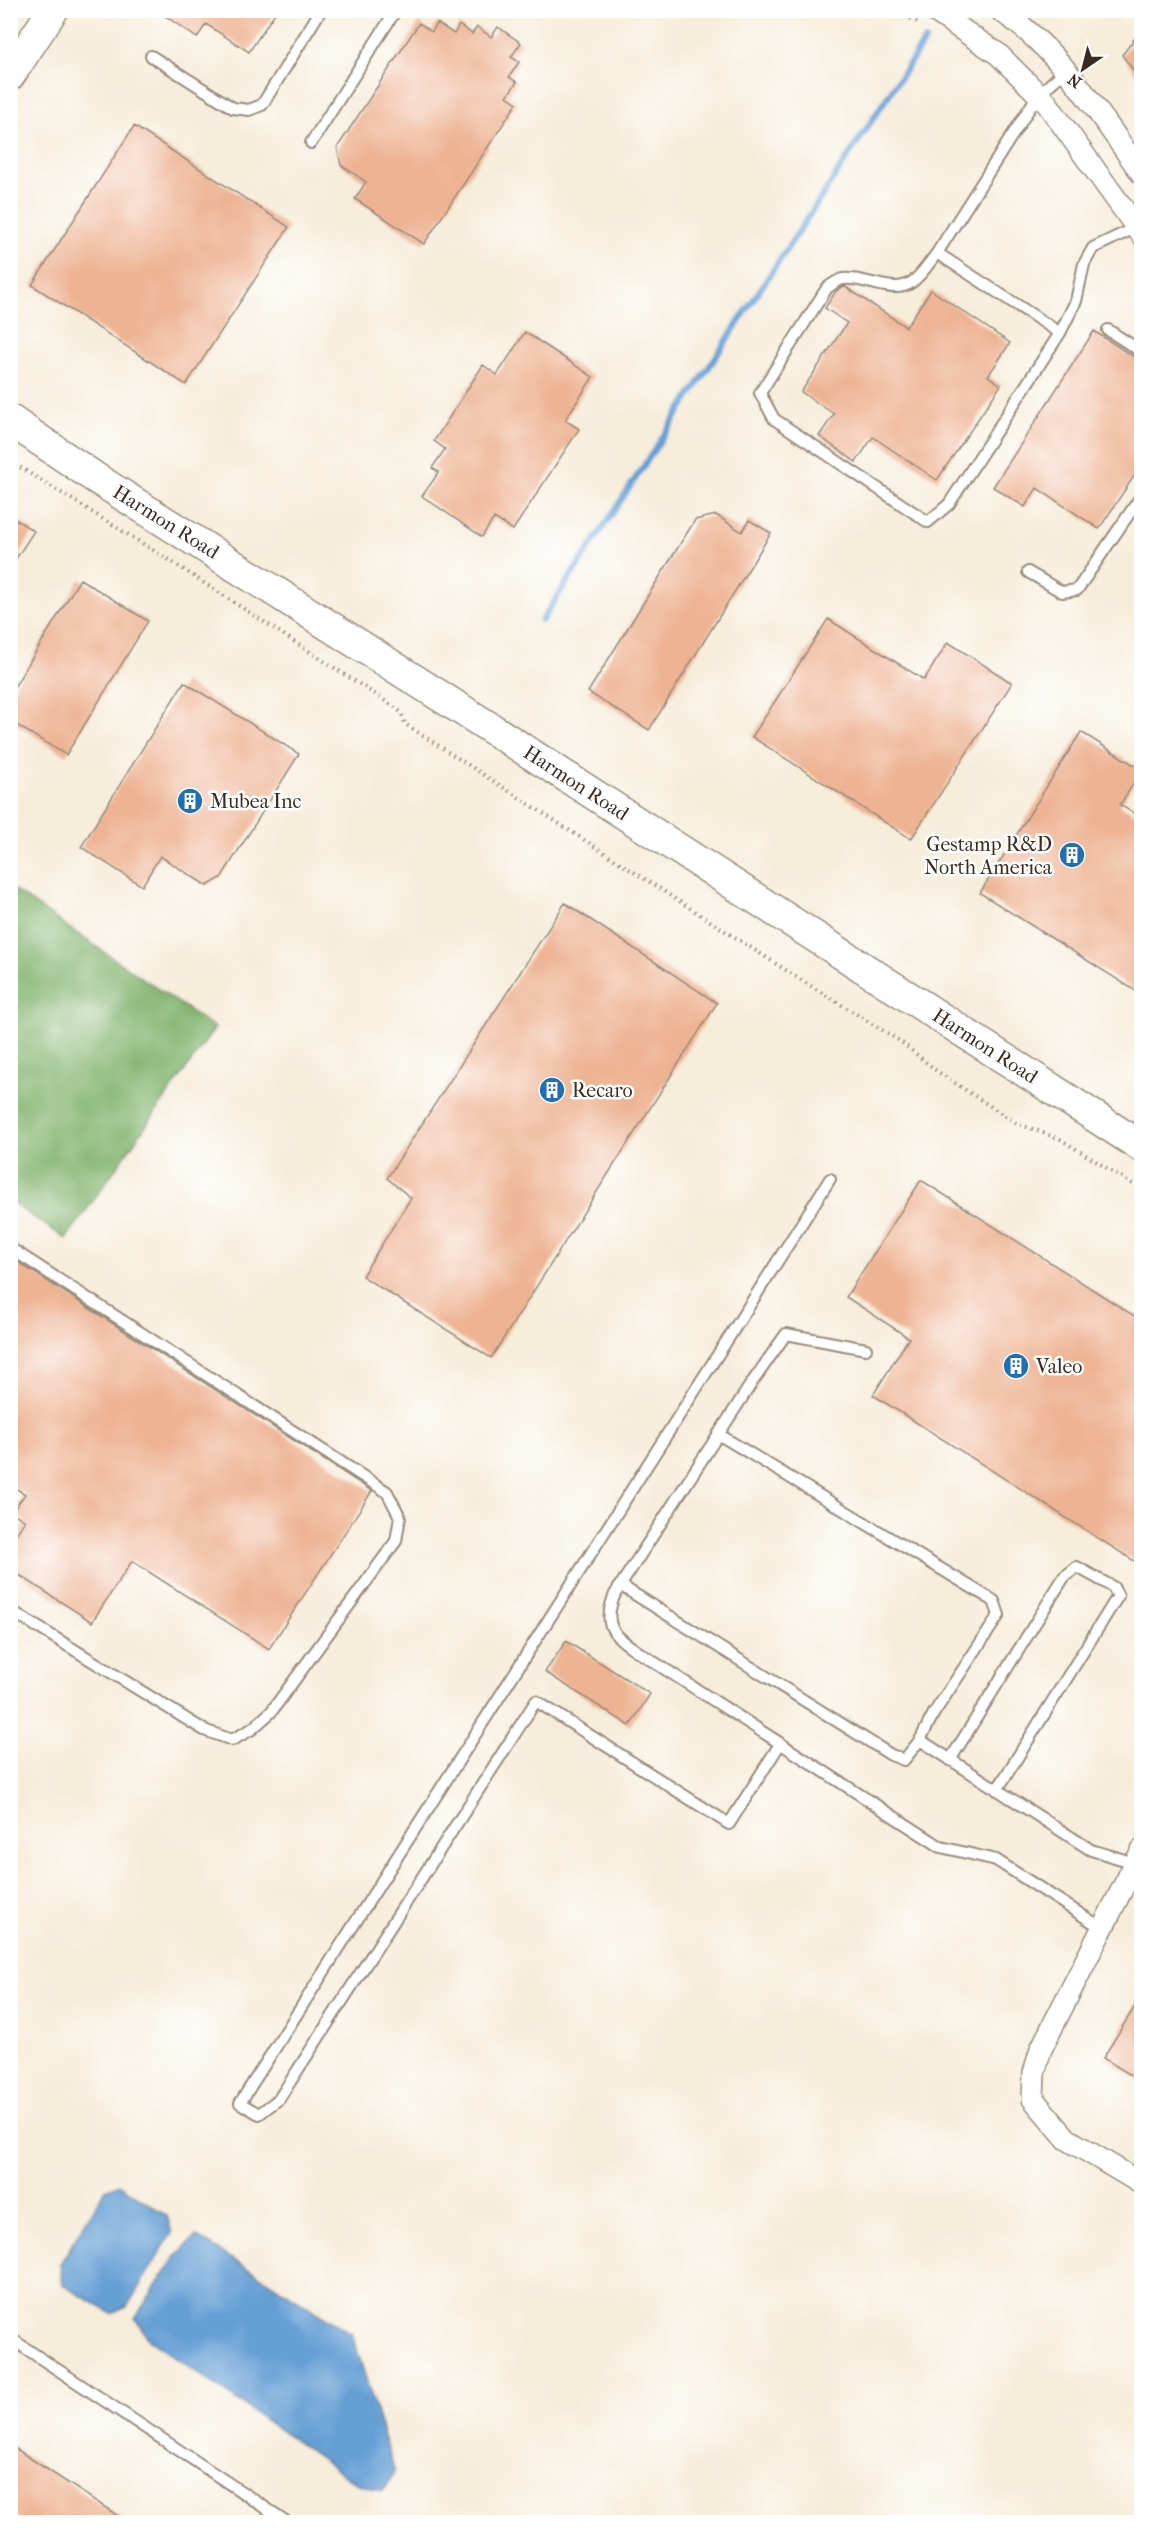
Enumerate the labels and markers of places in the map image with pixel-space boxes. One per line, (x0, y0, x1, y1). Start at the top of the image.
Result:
building icon: Mubea Inc (175, 786, 205, 816)
place label: Mubea Inc (210, 790, 302, 813)
place label: Gestamp R&D North America (924, 833, 1053, 879)
building icon: Gestamp R&D North America (1057, 840, 1087, 870)
building icon: Recaro (537, 1075, 567, 1105)
place label: Recaro (572, 1079, 633, 1102)
building icon: Valeo (1001, 1351, 1031, 1381)
place label: Valeo (1035, 1355, 1082, 1378)

